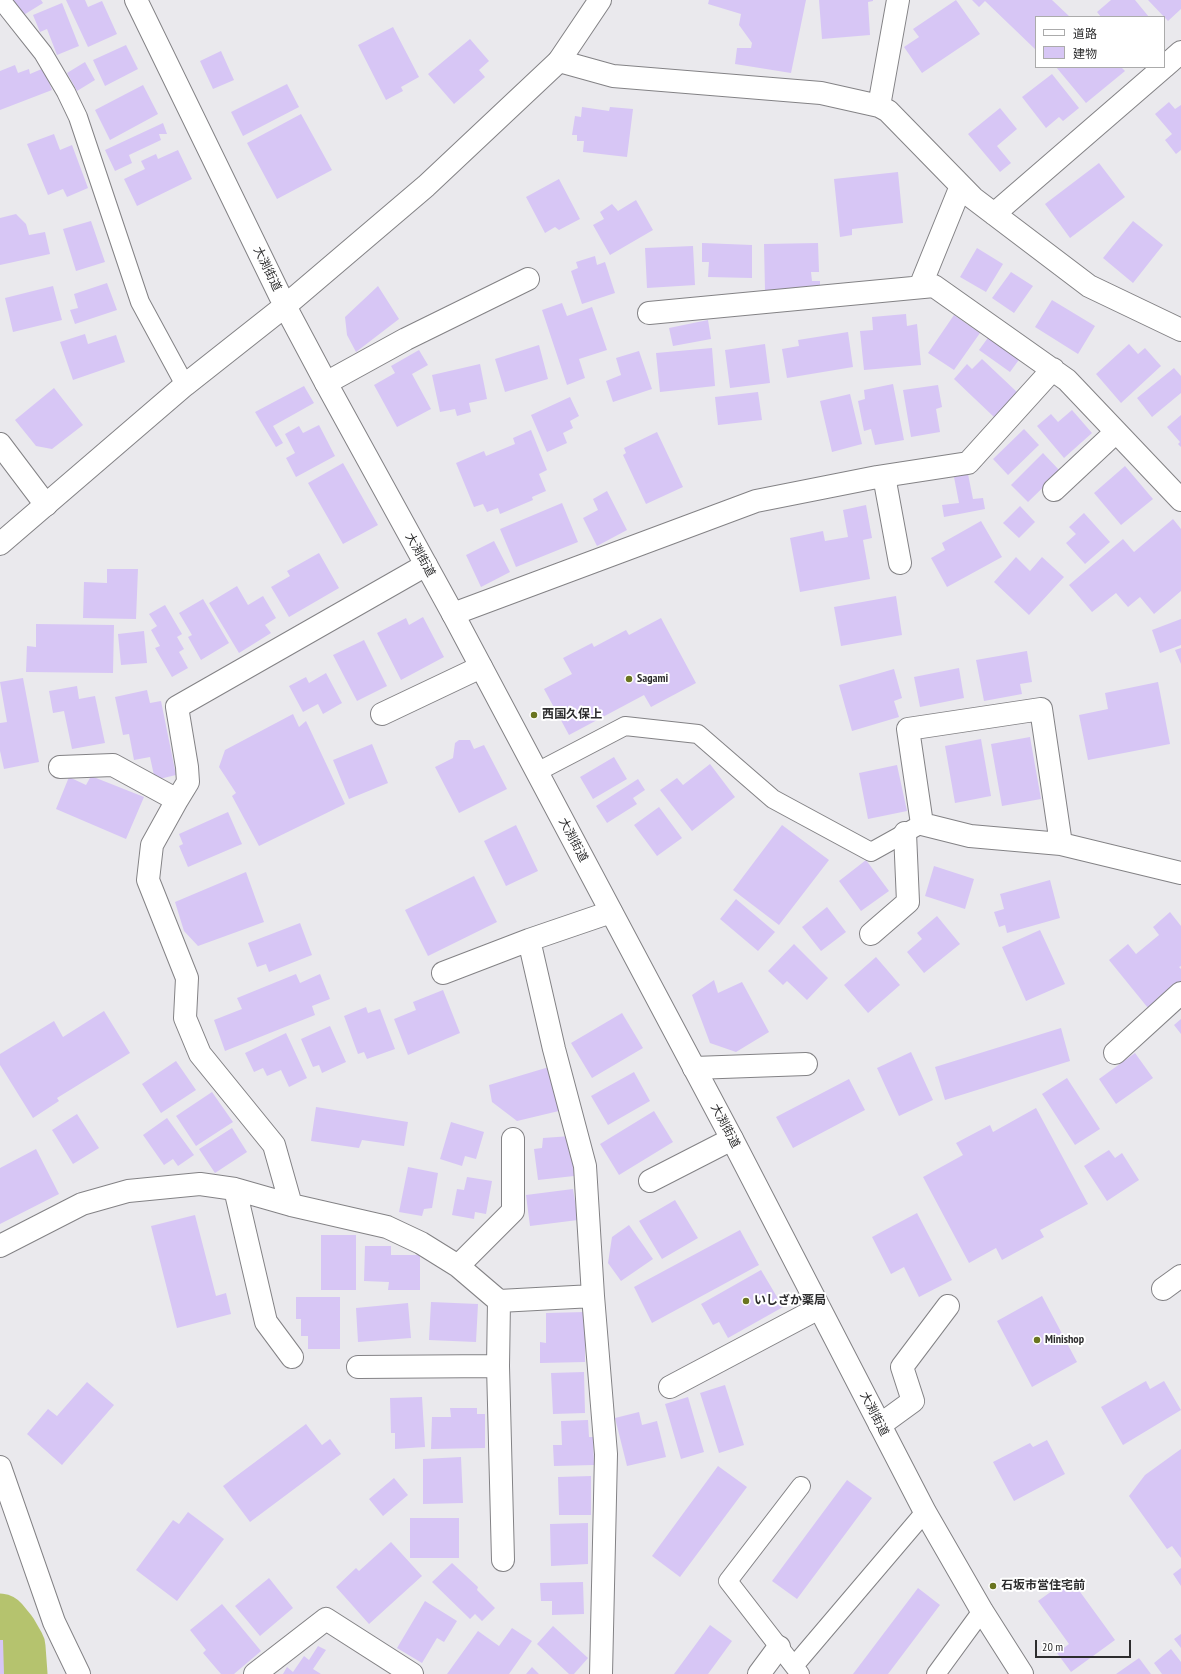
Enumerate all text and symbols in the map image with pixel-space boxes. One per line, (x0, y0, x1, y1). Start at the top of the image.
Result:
legend (1035, 16, 1165, 68)
text: 道路 (1073, 26, 1097, 41)
text: 建物 (1073, 46, 1097, 61)
street label: 大渕街道 (250, 244, 284, 294)
street label: 大渕街道 (402, 531, 438, 579)
place label: Sagami (637, 672, 668, 686)
marker: Sagami (624, 674, 634, 684)
place label: 西国久保上 (542, 708, 602, 722)
marker: 西国久保上 (529, 710, 539, 720)
street label: 大渕街道 (555, 815, 591, 865)
street label: 大渕街道 (707, 1101, 743, 1151)
place label: いしざか薬局 (754, 1294, 826, 1308)
marker: いしざか薬局 (741, 1296, 751, 1306)
place label: Minishop (1045, 1333, 1084, 1347)
marker: Minishop (1032, 1335, 1042, 1345)
street label: 大渕街道 (857, 1389, 891, 1439)
place label: 石坂市営住宅前 (1001, 1579, 1085, 1593)
marker: 石坂市営住宅前 (988, 1581, 998, 1591)
scale bar (1037, 1632, 1133, 1658)
text: 20 m (1042, 1639, 1063, 1654)

